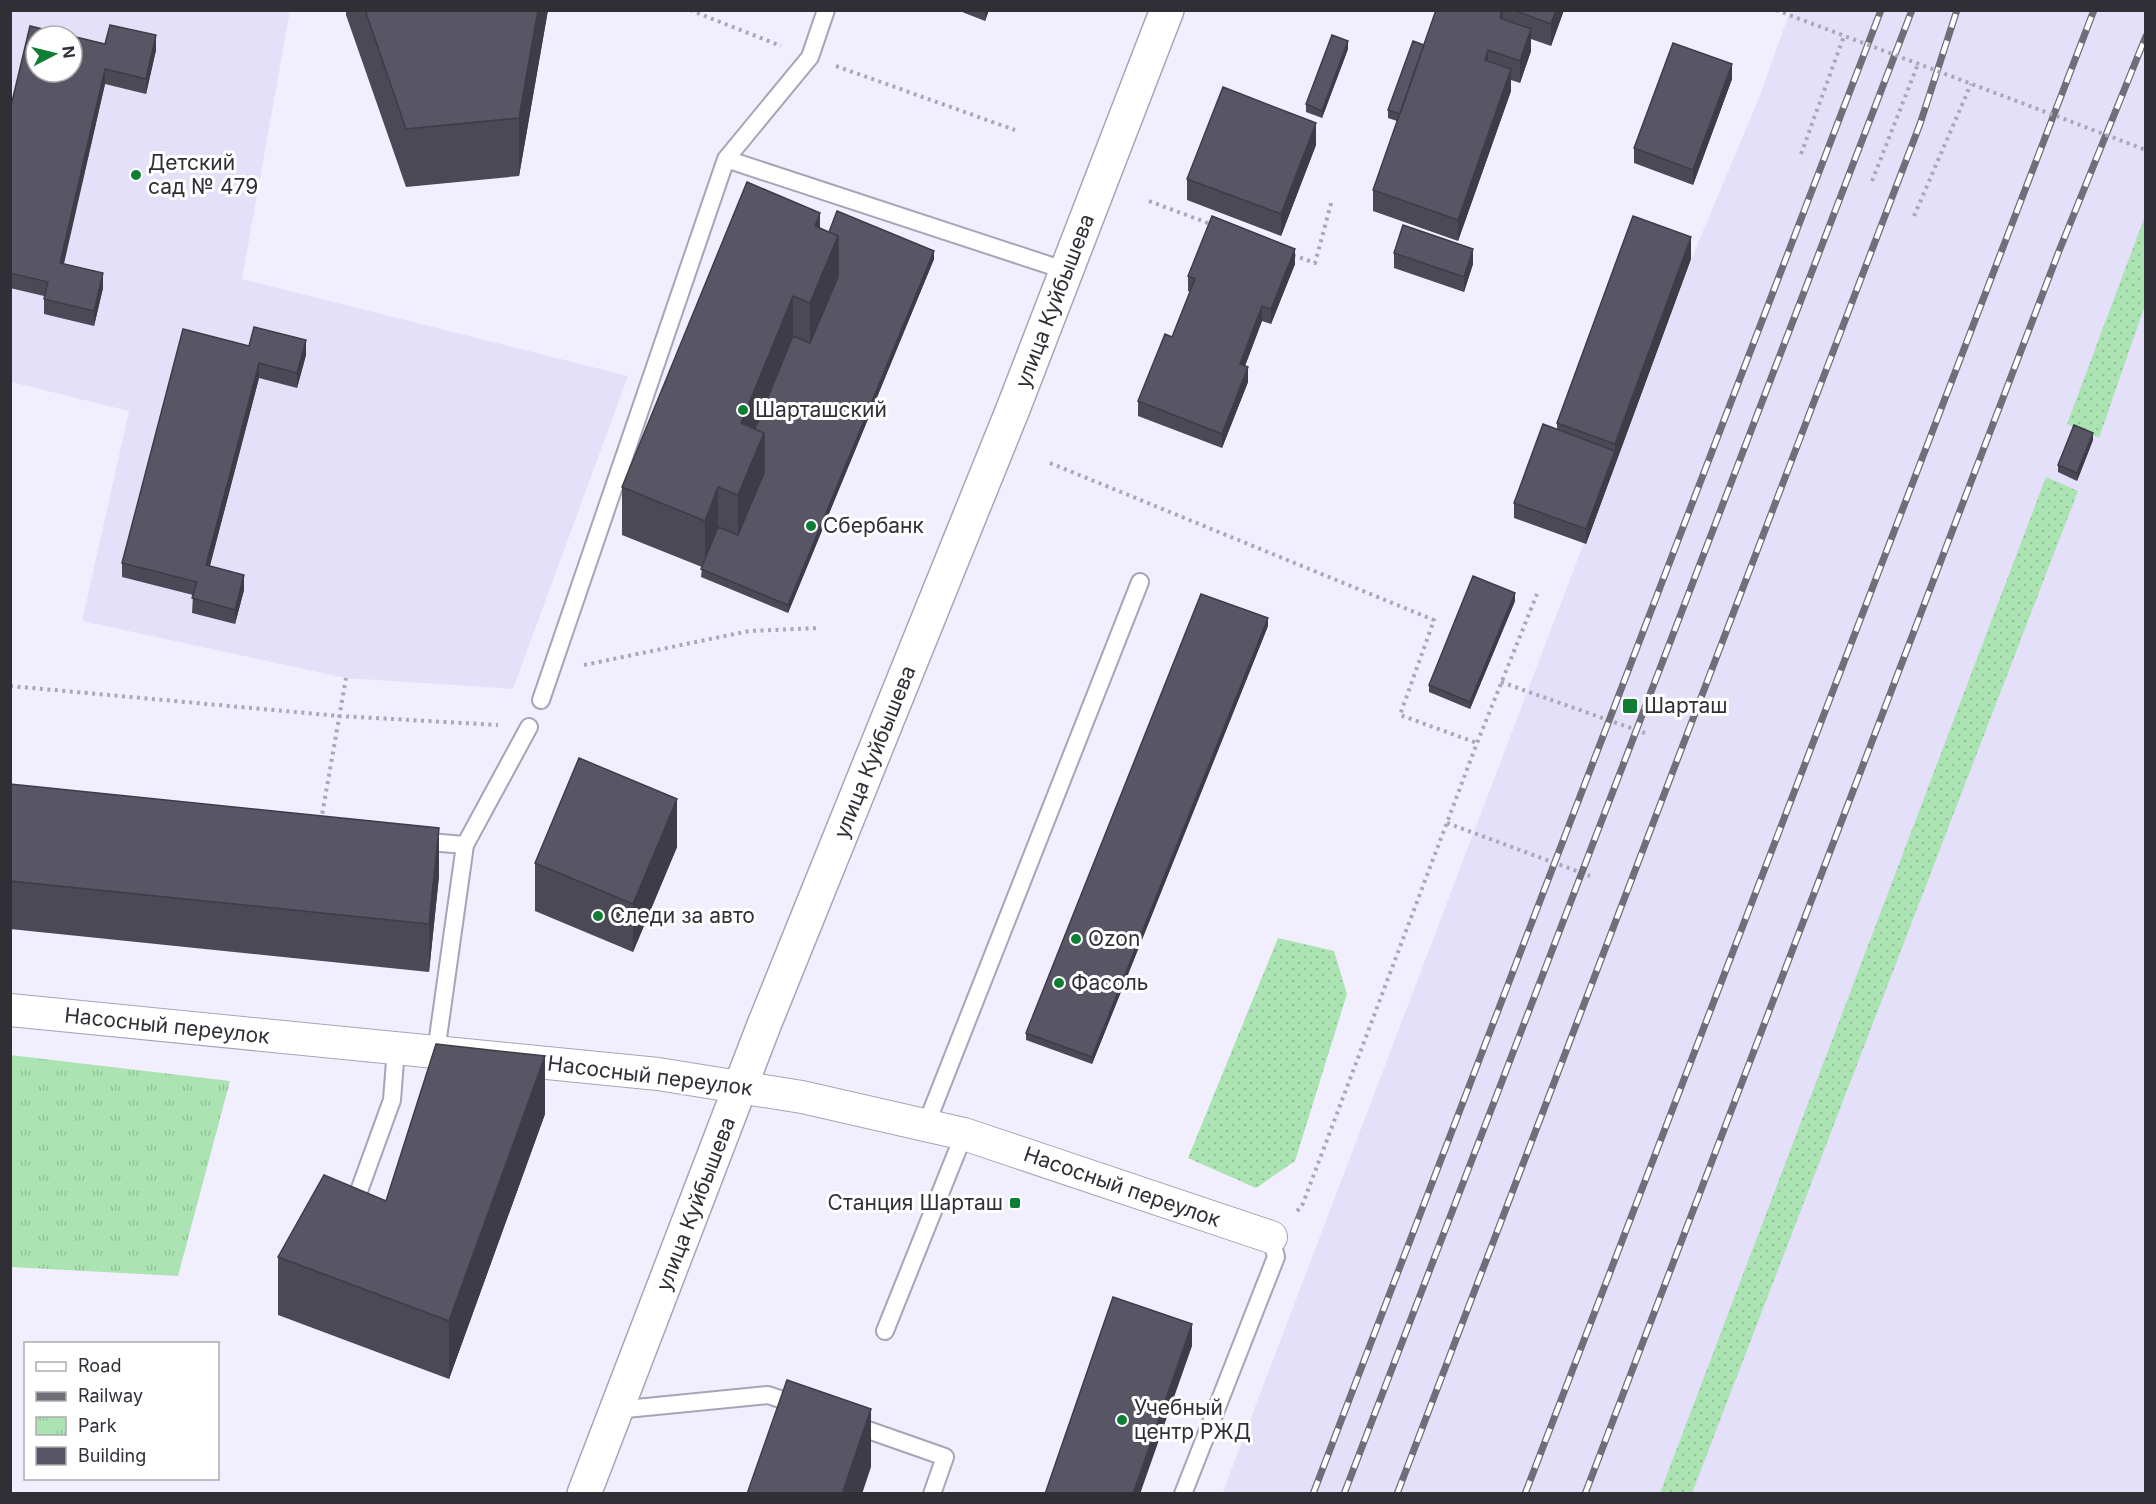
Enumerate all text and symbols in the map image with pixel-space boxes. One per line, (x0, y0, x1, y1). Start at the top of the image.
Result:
north arrow (24, 24, 84, 84)
text: N (58, 45, 80, 59)
place label: Детский сад № 479 (148, 150, 258, 199)
marker: Детский сад № 479 (129, 168, 143, 182)
street label: улица Куйбышева (1010, 210, 1099, 391)
place label: Шарташский (755, 397, 887, 422)
marker: Шарташский (736, 403, 750, 417)
place label: Сбербанк (823, 513, 925, 538)
marker: Сбербанк (804, 519, 818, 533)
street label: улица Куйбышева (828, 662, 921, 842)
place label: Шарташ (1644, 693, 1728, 718)
marker: Шарташ (1621, 697, 1639, 715)
place label: Следи за авто (610, 903, 755, 928)
marker: Следи за авто (591, 909, 605, 923)
place label: Ozon (1088, 926, 1140, 951)
marker: Ozon (1069, 932, 1083, 946)
place label: Фасоль (1071, 970, 1149, 995)
marker: Фасоль (1052, 976, 1066, 990)
street label: Насосный переулок (63, 1002, 272, 1049)
street label: Насосный переулок (546, 1051, 755, 1101)
street label: улица Куйбышева (651, 1113, 740, 1294)
street label: Насосный переулок (1021, 1141, 1224, 1232)
place label: Станция Шарташ (828, 1190, 1003, 1215)
marker: Станция Шарташ (1008, 1196, 1022, 1210)
legend (24, 1342, 219, 1480)
text: Road (78, 1355, 121, 1376)
text: Railway (78, 1385, 143, 1406)
place label: Учебный центр РЖД (1134, 1395, 1251, 1444)
marker: Учебный центр РЖД (1115, 1413, 1129, 1427)
text: Park (78, 1415, 117, 1436)
text: Building (78, 1445, 146, 1466)

